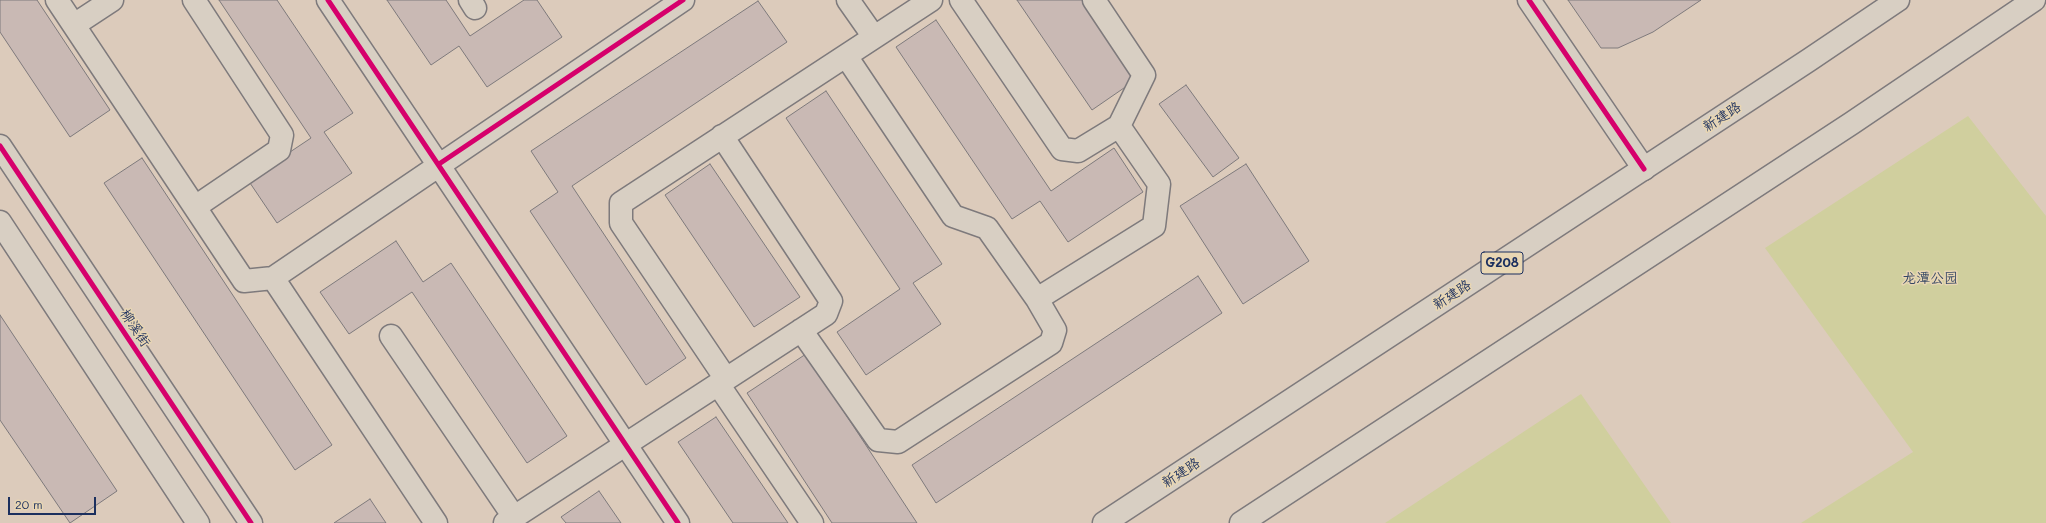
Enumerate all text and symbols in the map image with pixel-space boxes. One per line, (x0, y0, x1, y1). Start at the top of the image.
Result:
street label: 新建路 (1700, 99, 1744, 135)
road number: G208 (1481, 252, 1523, 274)
park label: 龙潭公园 (1902, 271, 1958, 287)
street label: 新建路 (1430, 277, 1474, 313)
street label: 柳溪街 (116, 306, 154, 350)
street label: 新建路 (1159, 455, 1203, 491)
scale bar (10, 489, 98, 515)
text: 20 m (15, 496, 43, 512)

